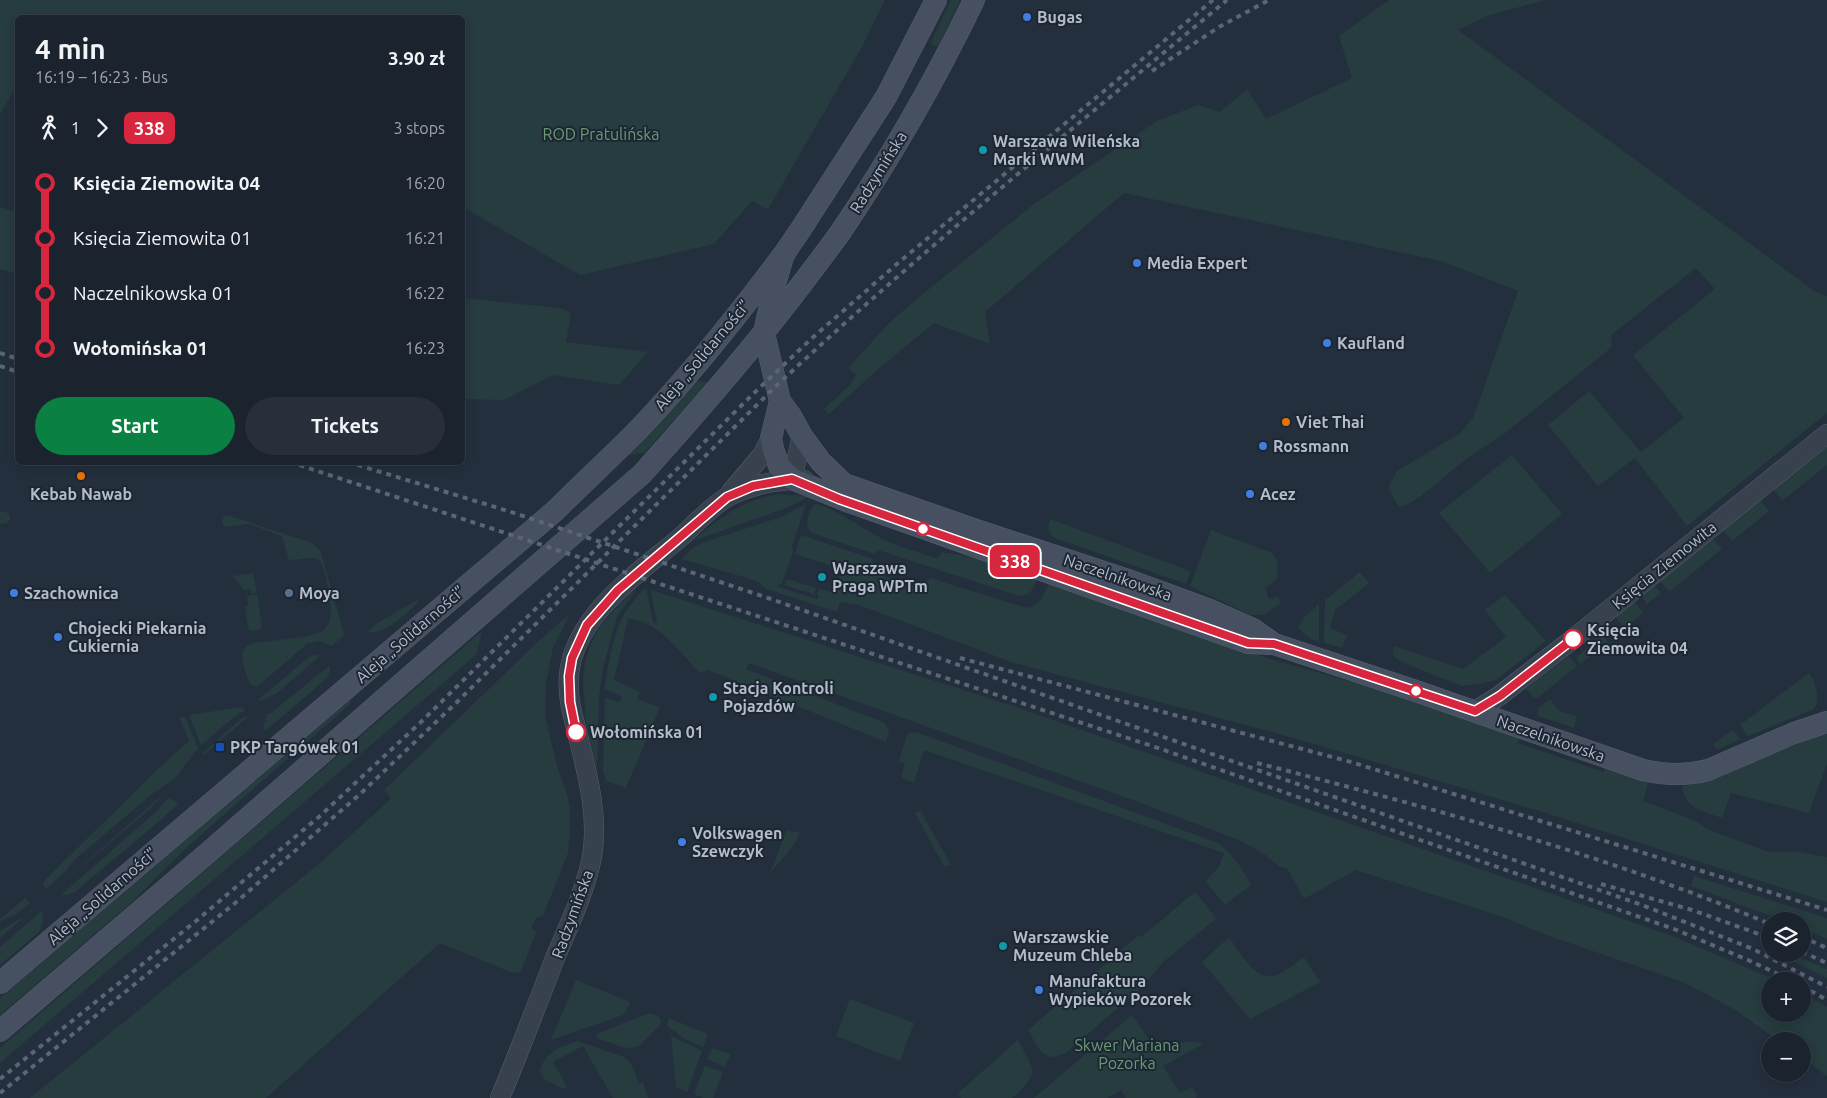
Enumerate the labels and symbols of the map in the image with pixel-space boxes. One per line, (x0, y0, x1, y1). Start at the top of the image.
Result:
place label: Bugas (1037, 8, 1083, 26)
marker: Bugas (1021, 11, 1033, 23)
park label: ROD Pratulińska (542, 125, 660, 143)
street label: Radzymińska (846, 128, 910, 216)
place label: Warszawa Wileńska Marki WWM (993, 132, 1140, 168)
marker: Warszawa Wileńska Marki WWM (977, 144, 989, 156)
place label: Media Expert (1147, 254, 1248, 272)
marker: Media Expert (1131, 257, 1143, 269)
street label: Aleja „Solidarności” (651, 296, 753, 414)
place label: Kaufland (1337, 334, 1405, 352)
marker: Kaufland (1321, 337, 1333, 349)
place label: Viet Thai (1296, 413, 1364, 431)
marker: Viet Thai (1280, 416, 1292, 428)
place label: Rossmann (1273, 437, 1349, 455)
marker: Rossmann (1257, 440, 1269, 452)
marker: Kebab Nawab (75, 470, 87, 482)
place label: Kebab Nawab (30, 485, 132, 503)
place label: Acez (1260, 485, 1296, 503)
marker: Acez (1244, 488, 1256, 500)
street label: Księcia Ziemowita (1608, 517, 1720, 613)
unlabelled marker (916, 522, 930, 536)
line badge: 338 (986, 545, 1044, 577)
street label: Naczelnikowska (1062, 550, 1174, 604)
place label: Warszawa Praga WPTm (832, 559, 928, 595)
marker: Warszawa Praga WPTm (816, 571, 828, 583)
street label: Aleja „Solidarności” (352, 582, 468, 686)
place label: Szachownica (24, 584, 119, 602)
place label: Moya (299, 584, 340, 602)
marker: Szachownica (8, 587, 20, 599)
marker: Moya (283, 587, 295, 599)
place label: Chojecki Piekarnia Cukiernia (68, 619, 206, 655)
place label: Księcia Ziemowita 04 (1587, 621, 1688, 657)
marker: Księcia Ziemowita 04 (1563, 629, 1583, 649)
marker: Chojecki Piekarnia Cukiernia (52, 631, 64, 643)
place label: Stacja Kontroli Pojazdów (723, 679, 834, 715)
unlabelled marker (1409, 684, 1423, 698)
marker: Stacja Kontroli Pojazdów (707, 691, 719, 703)
street label: Naczelnikowska (1495, 711, 1607, 765)
marker: Wołomińska 01 (566, 722, 586, 742)
place label: Wołomińska 01 (590, 723, 704, 741)
place label: PKP Targówek 01 (230, 738, 360, 756)
marker: PKP Targówek 01 (214, 741, 226, 753)
place label: Volkswagen Szewczyk (692, 824, 782, 860)
marker: Volkswagen Szewczyk (676, 836, 688, 848)
street label: Aleja „Solidarności” (44, 844, 160, 948)
street label: Radzymińska (548, 867, 596, 961)
place label: Warszawskie Muzeum Chleba (1013, 928, 1132, 964)
marker: Warszawskie Muzeum Chleba (997, 940, 1009, 952)
place label: Manufaktura Wypieków Pozorek (1049, 972, 1192, 1008)
marker: Manufaktura Wypieków Pozorek (1033, 984, 1045, 996)
park label: Skwer Mariana Pozorka (1074, 1036, 1180, 1072)

